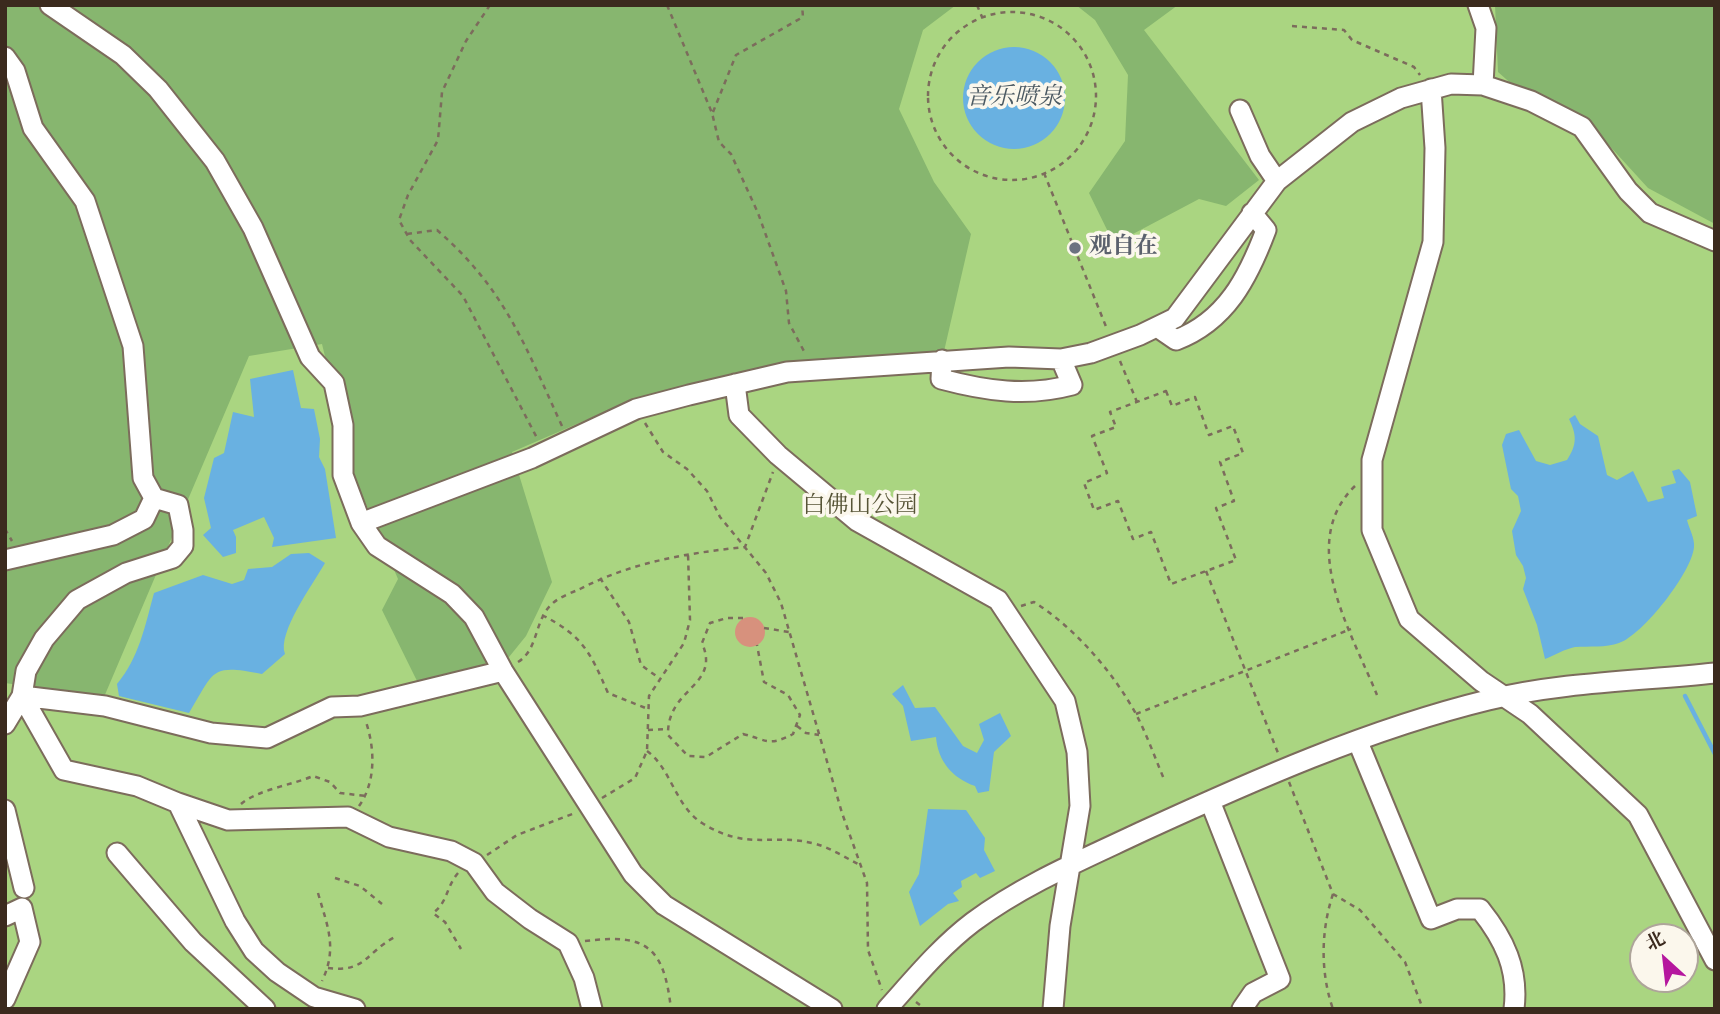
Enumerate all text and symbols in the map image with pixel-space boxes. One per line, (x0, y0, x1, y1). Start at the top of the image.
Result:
water label: 音乐喷泉 (966, 84, 1062, 112)
place label: 观自在 (1089, 234, 1158, 262)
marker: 观自在 (1067, 240, 1083, 256)
park label: 白佛山公园 (803, 493, 917, 521)
north arrow (1629, 923, 1699, 993)
text: 北 (1641, 925, 1670, 957)

